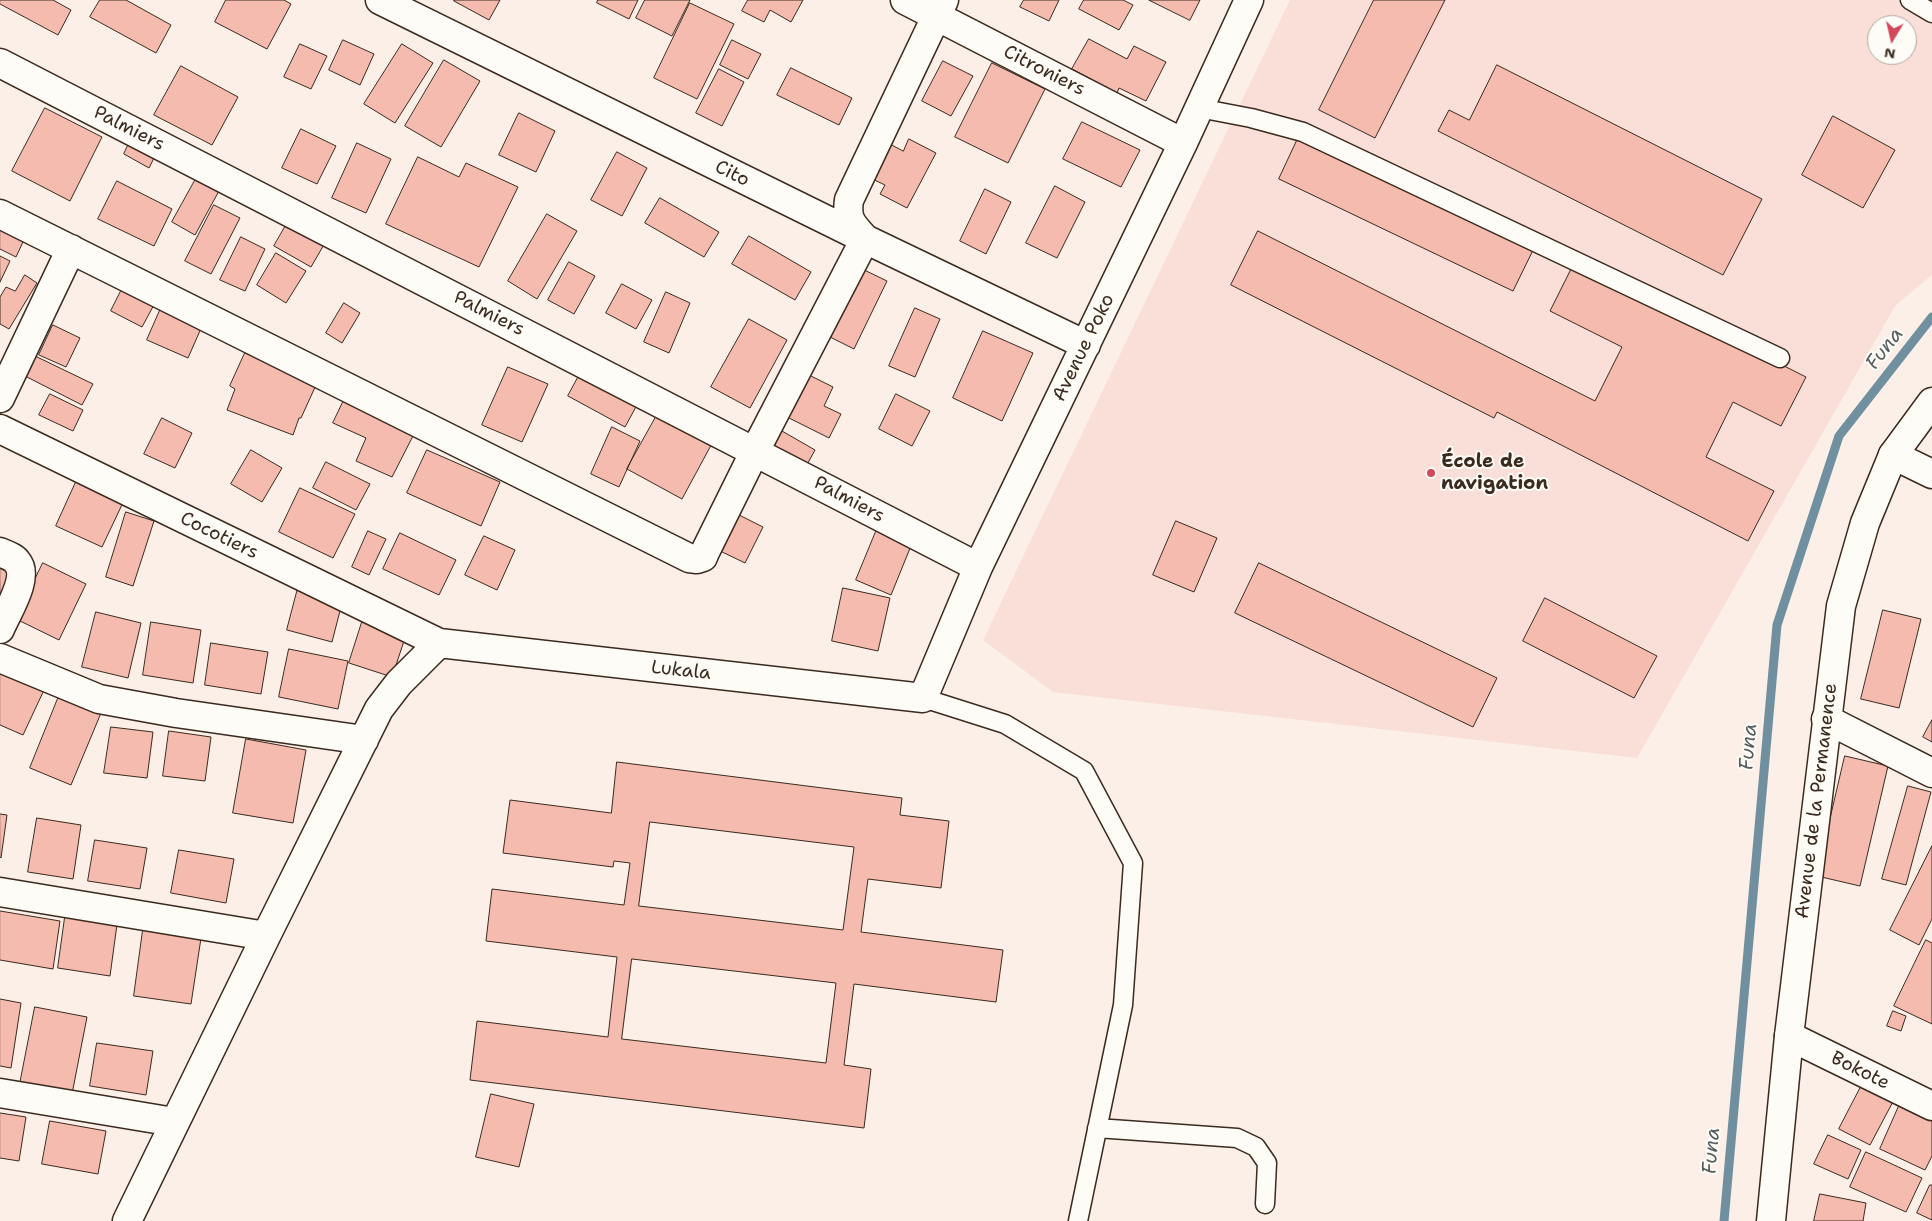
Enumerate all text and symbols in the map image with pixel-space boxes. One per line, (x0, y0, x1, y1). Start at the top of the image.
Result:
north arrow (1867, 15, 1917, 65)
street label: Citroniers (999, 41, 1089, 101)
text: N (1883, 44, 1897, 64)
street label: Palmiers (90, 101, 168, 157)
street label: Cito (711, 156, 753, 192)
street label: Palmiers (450, 286, 528, 342)
street label: Avenue Poko (1048, 291, 1120, 405)
water label: Funa (1861, 323, 1909, 375)
place label: École de navigation (1441, 451, 1548, 495)
marker: École de navigation (1425, 467, 1437, 479)
street label: Palmiers (810, 472, 888, 528)
street label: Cocotiers (176, 507, 262, 565)
street label: Lukala (650, 657, 712, 685)
street label: Avenue de la Permanence (1791, 682, 1843, 920)
water label: Funa (1735, 723, 1763, 771)
street label: Bokote (1827, 1047, 1893, 1095)
water label: Funa (1698, 1127, 1726, 1175)

